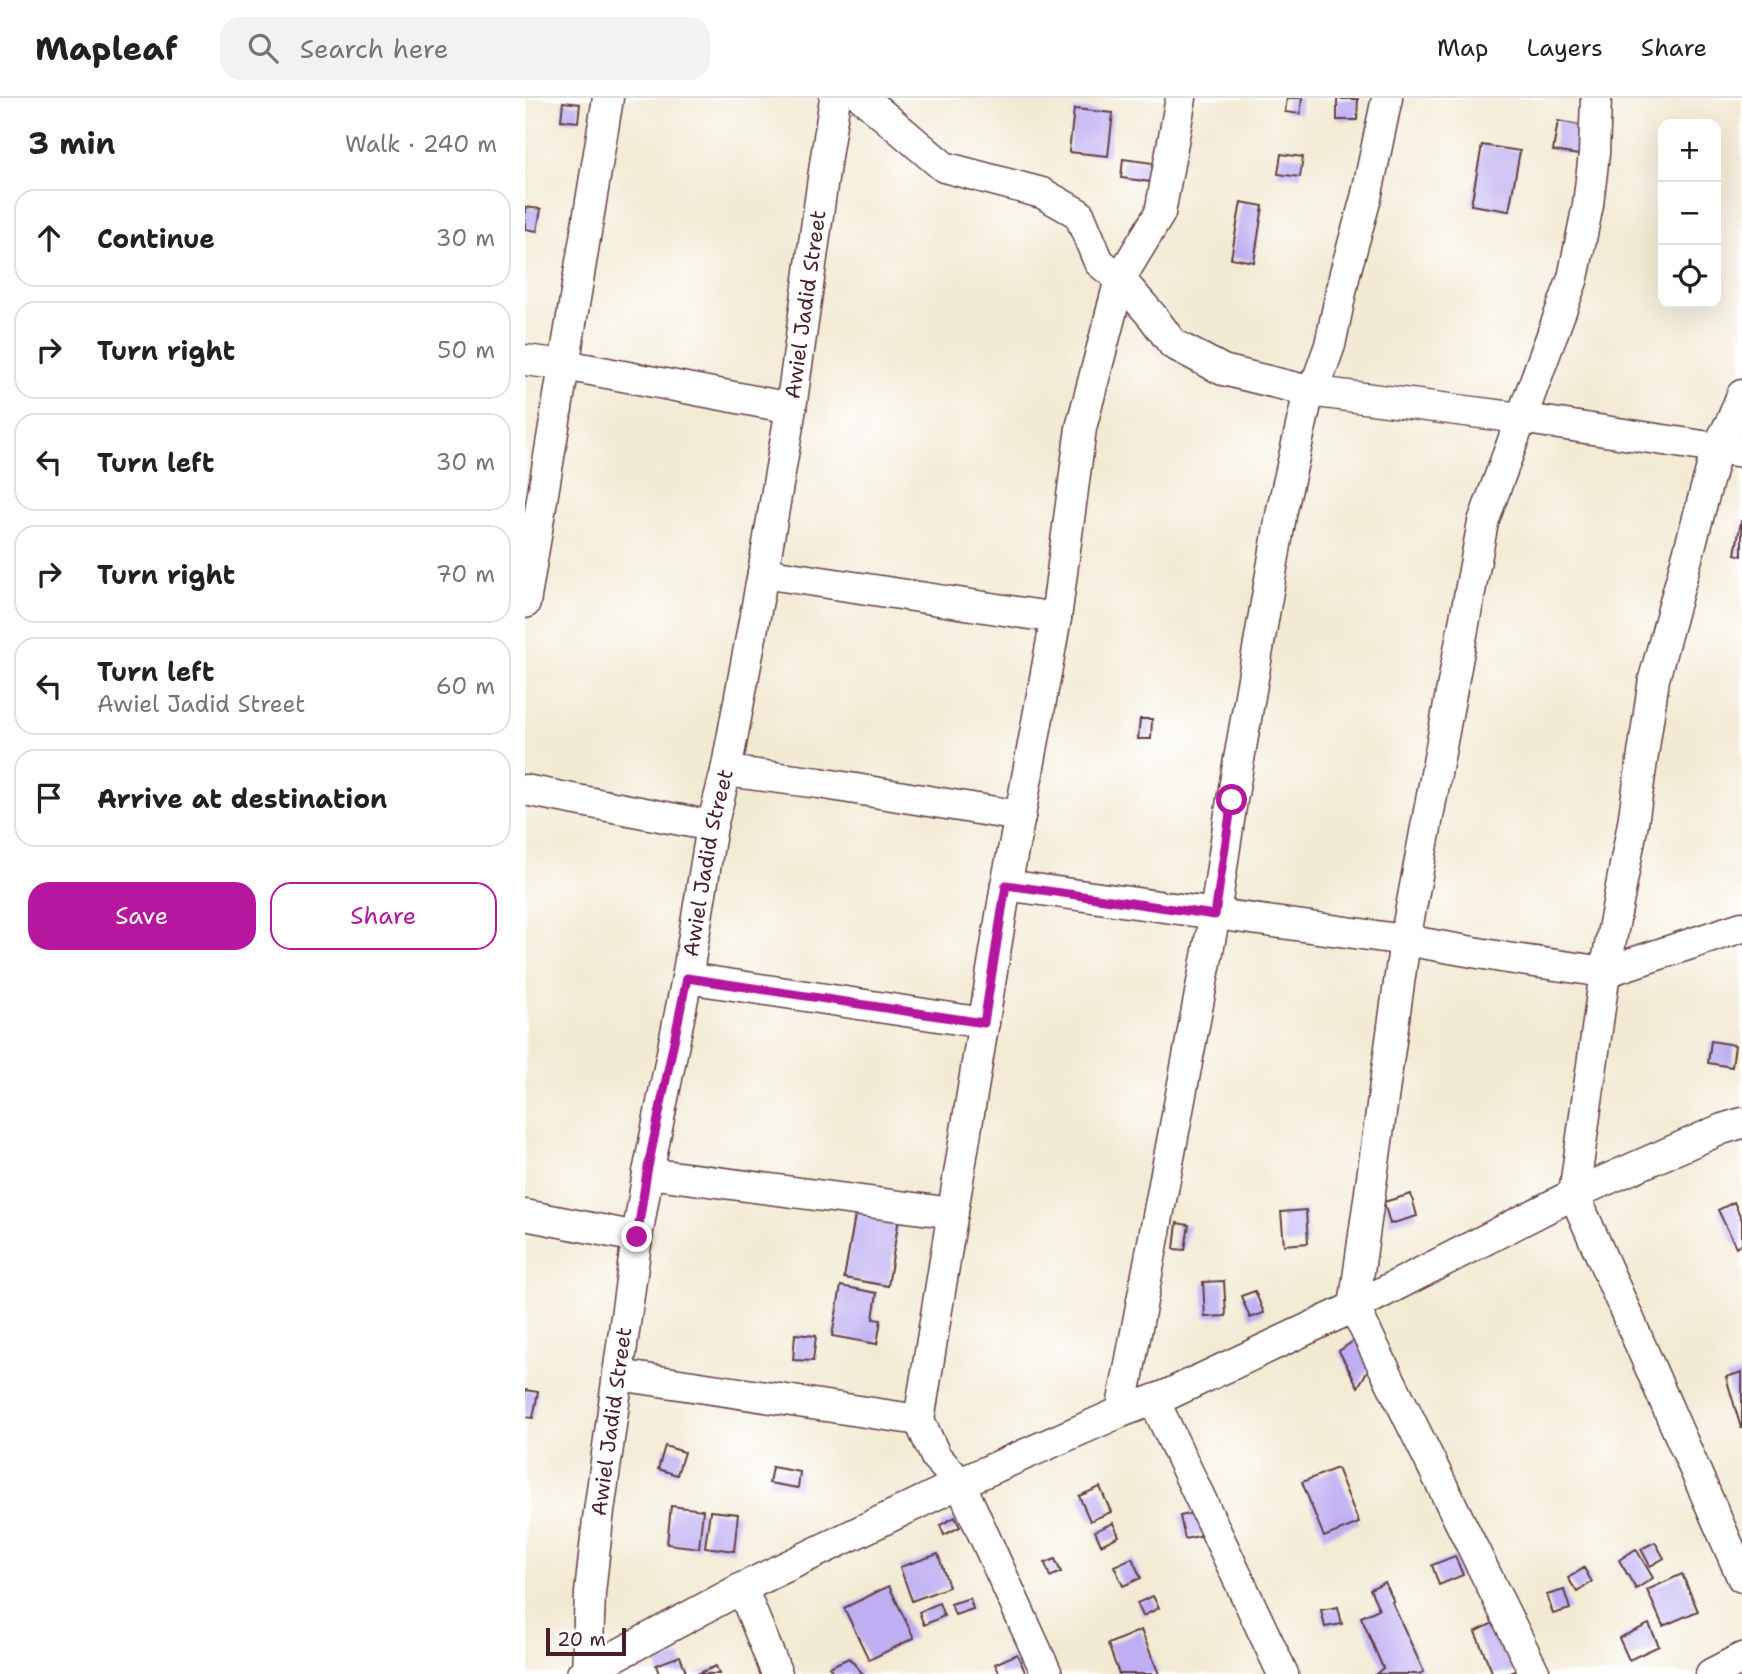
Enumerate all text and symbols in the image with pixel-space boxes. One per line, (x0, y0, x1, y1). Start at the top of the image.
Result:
search box (220, 17, 710, 80)
text: Mapleaf (35, 26, 178, 71)
icon: search (244, 29, 282, 67)
text: Search here (300, 31, 448, 66)
text: Map (1437, 32, 1488, 64)
text: Layers (1526, 32, 1603, 64)
text: Share (1641, 32, 1707, 64)
map controls (1658, 119, 1721, 308)
button: + (1658, 119, 1721, 182)
text: 3 min (28, 123, 115, 164)
text: Walk · 240 m (345, 129, 497, 159)
button: − (1658, 182, 1721, 245)
street label: Awiel Jadid Street (778, 208, 832, 401)
icon: ahead (30, 219, 68, 257)
text: Continue (97, 221, 215, 256)
text: 30 m (436, 223, 495, 253)
button: locate (1658, 245, 1721, 308)
icon: right (30, 331, 68, 369)
text: Turn right (97, 333, 235, 368)
text: 50 m (437, 335, 495, 365)
icon: left (30, 443, 68, 481)
text: Turn left (97, 445, 214, 480)
text: 30 m (436, 447, 495, 477)
icon: right (30, 555, 68, 593)
text: Turn right (97, 557, 235, 592)
text: 70 m (436, 559, 495, 589)
text: Turn left (97, 654, 214, 689)
icon: left (30, 667, 68, 705)
text: 60 m (436, 671, 495, 701)
text: Awiel Jadid Street (97, 689, 305, 719)
street label: Awiel Jadid Street (677, 766, 740, 959)
icon: arrive (30, 779, 68, 817)
text: Arrive at destination (97, 781, 387, 816)
route start (1216, 784, 1247, 815)
button: Save (28, 882, 256, 950)
button: Share (270, 882, 497, 950)
route end (621, 1221, 652, 1252)
street label: Awiel Jadid Street (585, 1325, 638, 1518)
scale bar (546, 1625, 627, 1657)
text: 20 m (557, 1627, 606, 1652)

